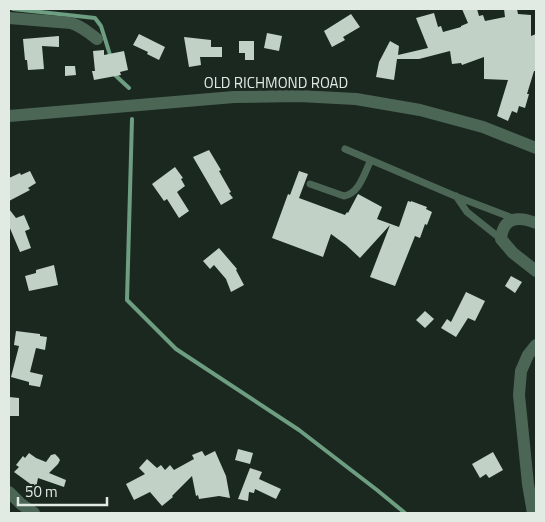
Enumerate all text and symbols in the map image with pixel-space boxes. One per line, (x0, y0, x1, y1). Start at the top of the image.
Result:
street label: OLD RICHMOND ROAD (204, 71, 348, 94)
scale bar (18, 474, 106, 506)
text: 50 m (25, 480, 58, 503)

